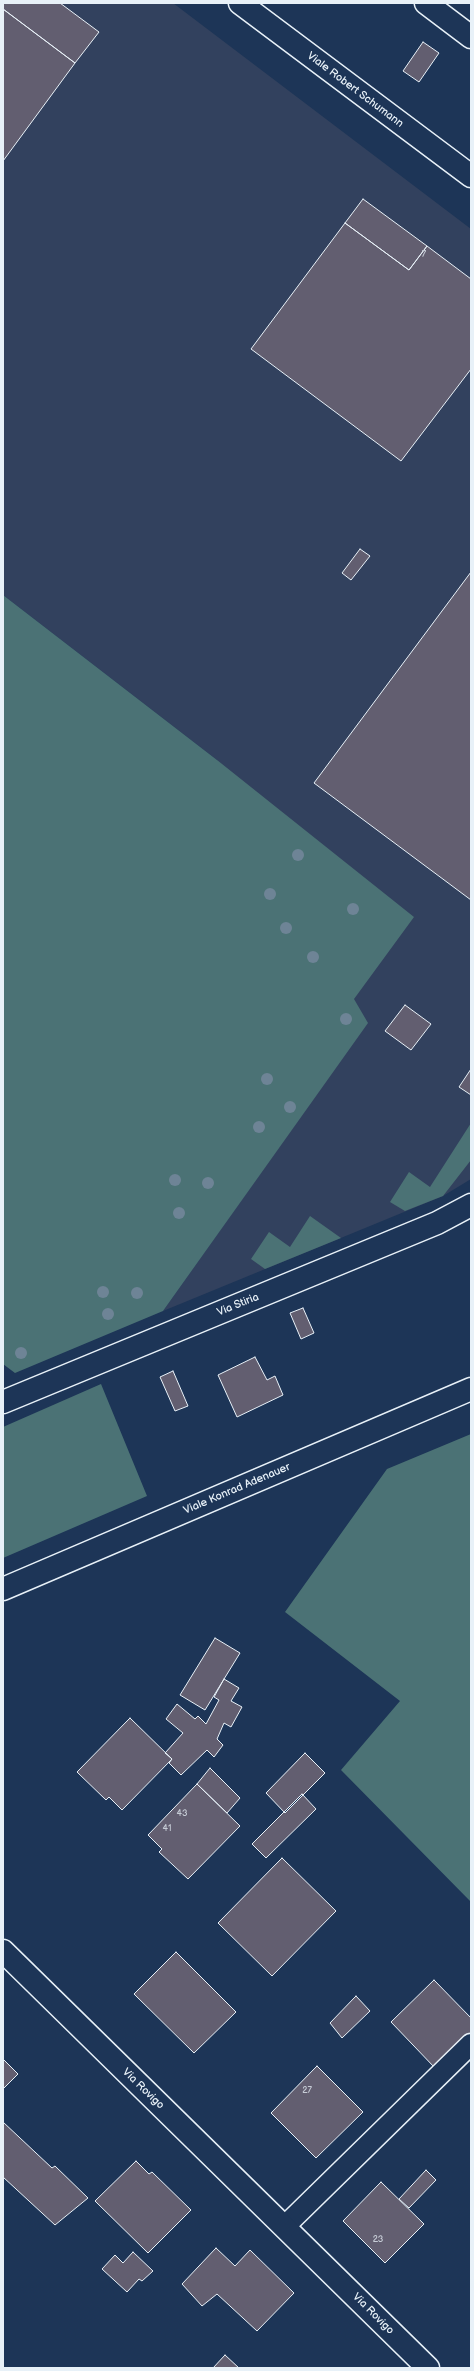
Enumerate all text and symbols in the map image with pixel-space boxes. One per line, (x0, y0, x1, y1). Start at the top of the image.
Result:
street label: Viale Robert Schumann (304, 49, 406, 131)
house number: 7 (422, 250, 426, 260)
street label: Via Stiria (215, 1291, 261, 1319)
street label: Viale Konrad Adenauer (182, 1461, 292, 1517)
house number: 43 (176, 1809, 188, 1819)
house number: 41 (163, 1824, 171, 1834)
street label: Via Rovigo (119, 2066, 167, 2112)
house number: 27 (302, 2086, 312, 2096)
house number: 23 (373, 2235, 383, 2245)
street label: Via Rovigo (350, 2291, 396, 2337)

